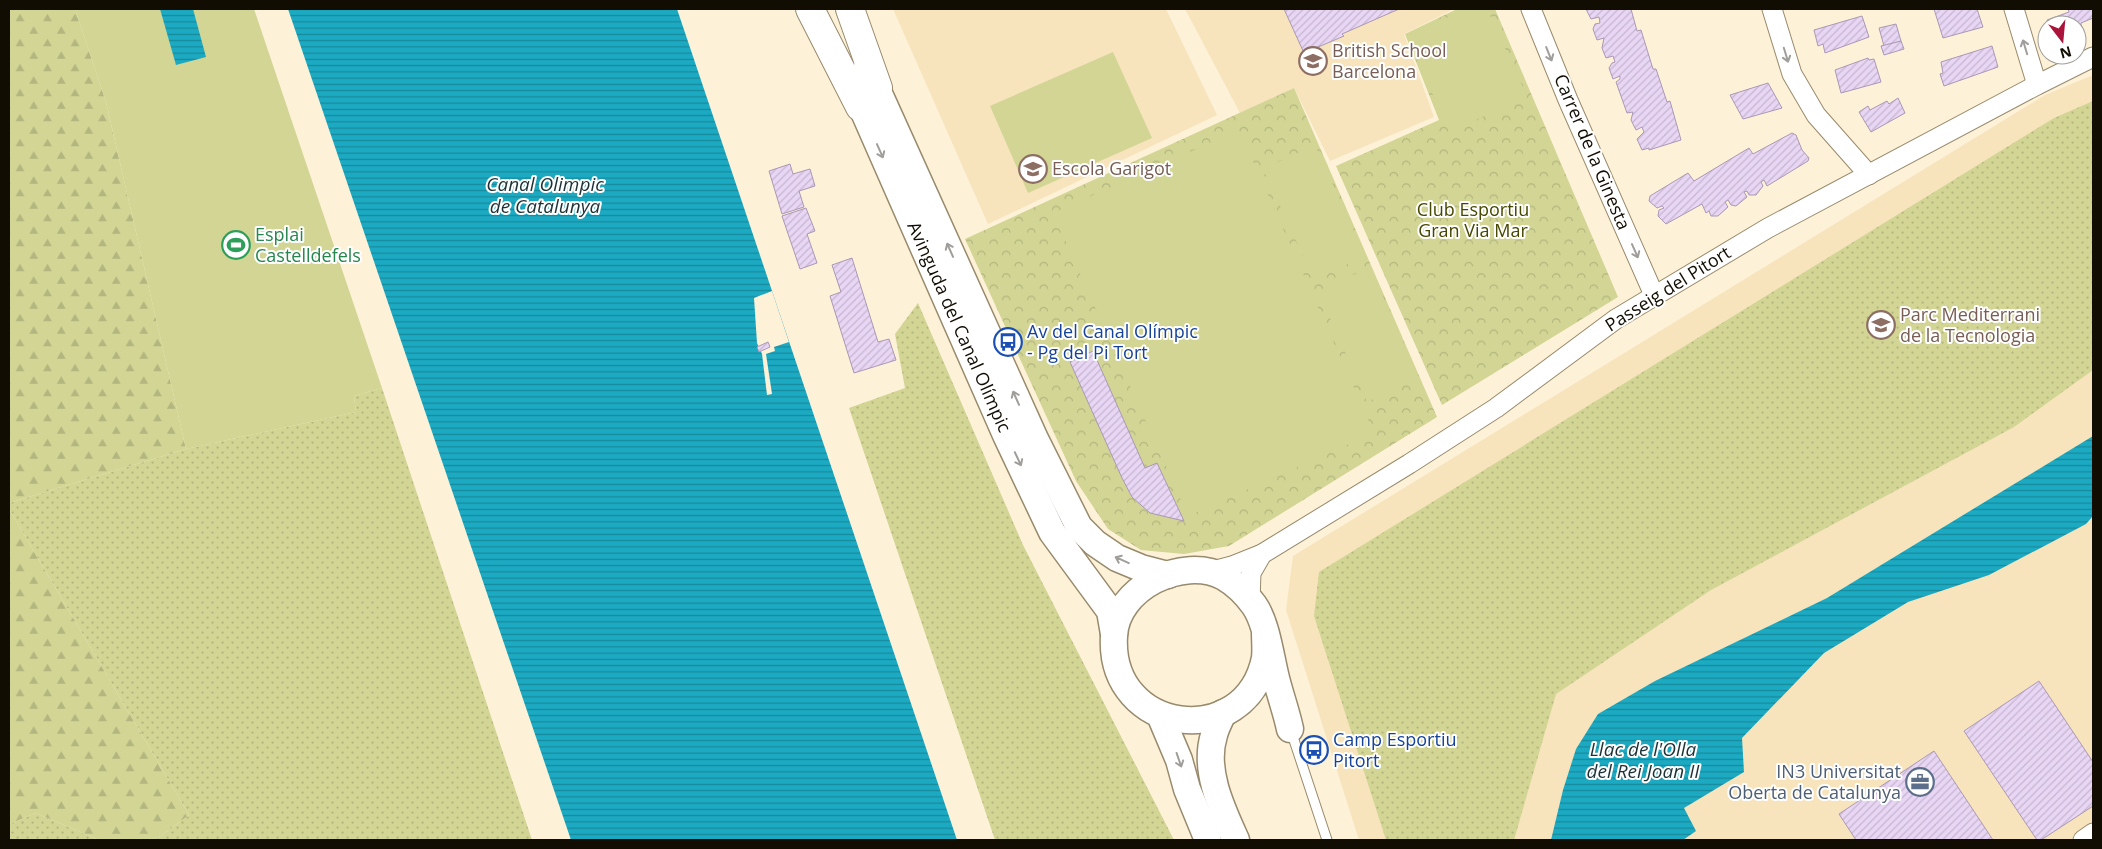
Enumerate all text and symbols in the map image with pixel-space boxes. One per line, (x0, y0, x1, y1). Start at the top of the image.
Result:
north arrow (2037, 15, 2087, 65)
place label: British School Barcelona (1332, 38, 1447, 83)
one-way arrow (2020, 39, 2030, 55)
text: N (2058, 42, 2074, 64)
school or university icon: British School Barcelona (1298, 46, 1328, 76)
one-way arrow (1545, 46, 1555, 61)
one-way arrow (1782, 47, 1791, 63)
street label: Carrer de la Ginesta (1549, 70, 1637, 233)
one-way arrow (876, 143, 886, 158)
school or university icon: Escola Garigot (1018, 154, 1048, 184)
place label: Escola Garigot (1052, 156, 1171, 180)
water label: Canal Olimpic de Catalunya (486, 171, 604, 219)
park label: Club Esportiu Gran Via Mar (1417, 197, 1529, 242)
street label: Avinguda del Canal Olímpic (903, 217, 1017, 436)
place label: Esplai Castelldefels (255, 222, 361, 267)
sports icon: Esplai Castelldefels (221, 230, 251, 260)
street label: Passeig del Pitort (1600, 240, 1735, 336)
one-way arrow (945, 243, 955, 258)
one-way arrow (1630, 243, 1640, 258)
place label: Parc Mediterrani de la Tecnologia (1900, 302, 2040, 347)
school or university icon: Parc Mediterrani de la Tecnologia (1866, 310, 1896, 340)
place label: Av del Canal Olímpic - Pg del Pi Tort (1027, 319, 1198, 364)
bus stop icon: Av del Canal Olímpic - Pg del Pi Tort (993, 327, 1023, 357)
one-way arrow (1011, 391, 1021, 406)
one-way arrow (1013, 452, 1023, 467)
one-way arrow (1115, 554, 1130, 564)
place label: Camp Esportiu Pitort (1333, 727, 1456, 772)
bus stop icon: Camp Esportiu Pitort (1299, 735, 1329, 765)
water label: Llac de l'Olla del Rei Joan II (1587, 736, 1700, 784)
one-way arrow (1174, 751, 1184, 767)
place label: IN3 Universitat Oberta de Catalunya (1728, 759, 1901, 804)
office icon: IN3 Universitat Oberta de Catalunya (1905, 767, 1935, 797)

